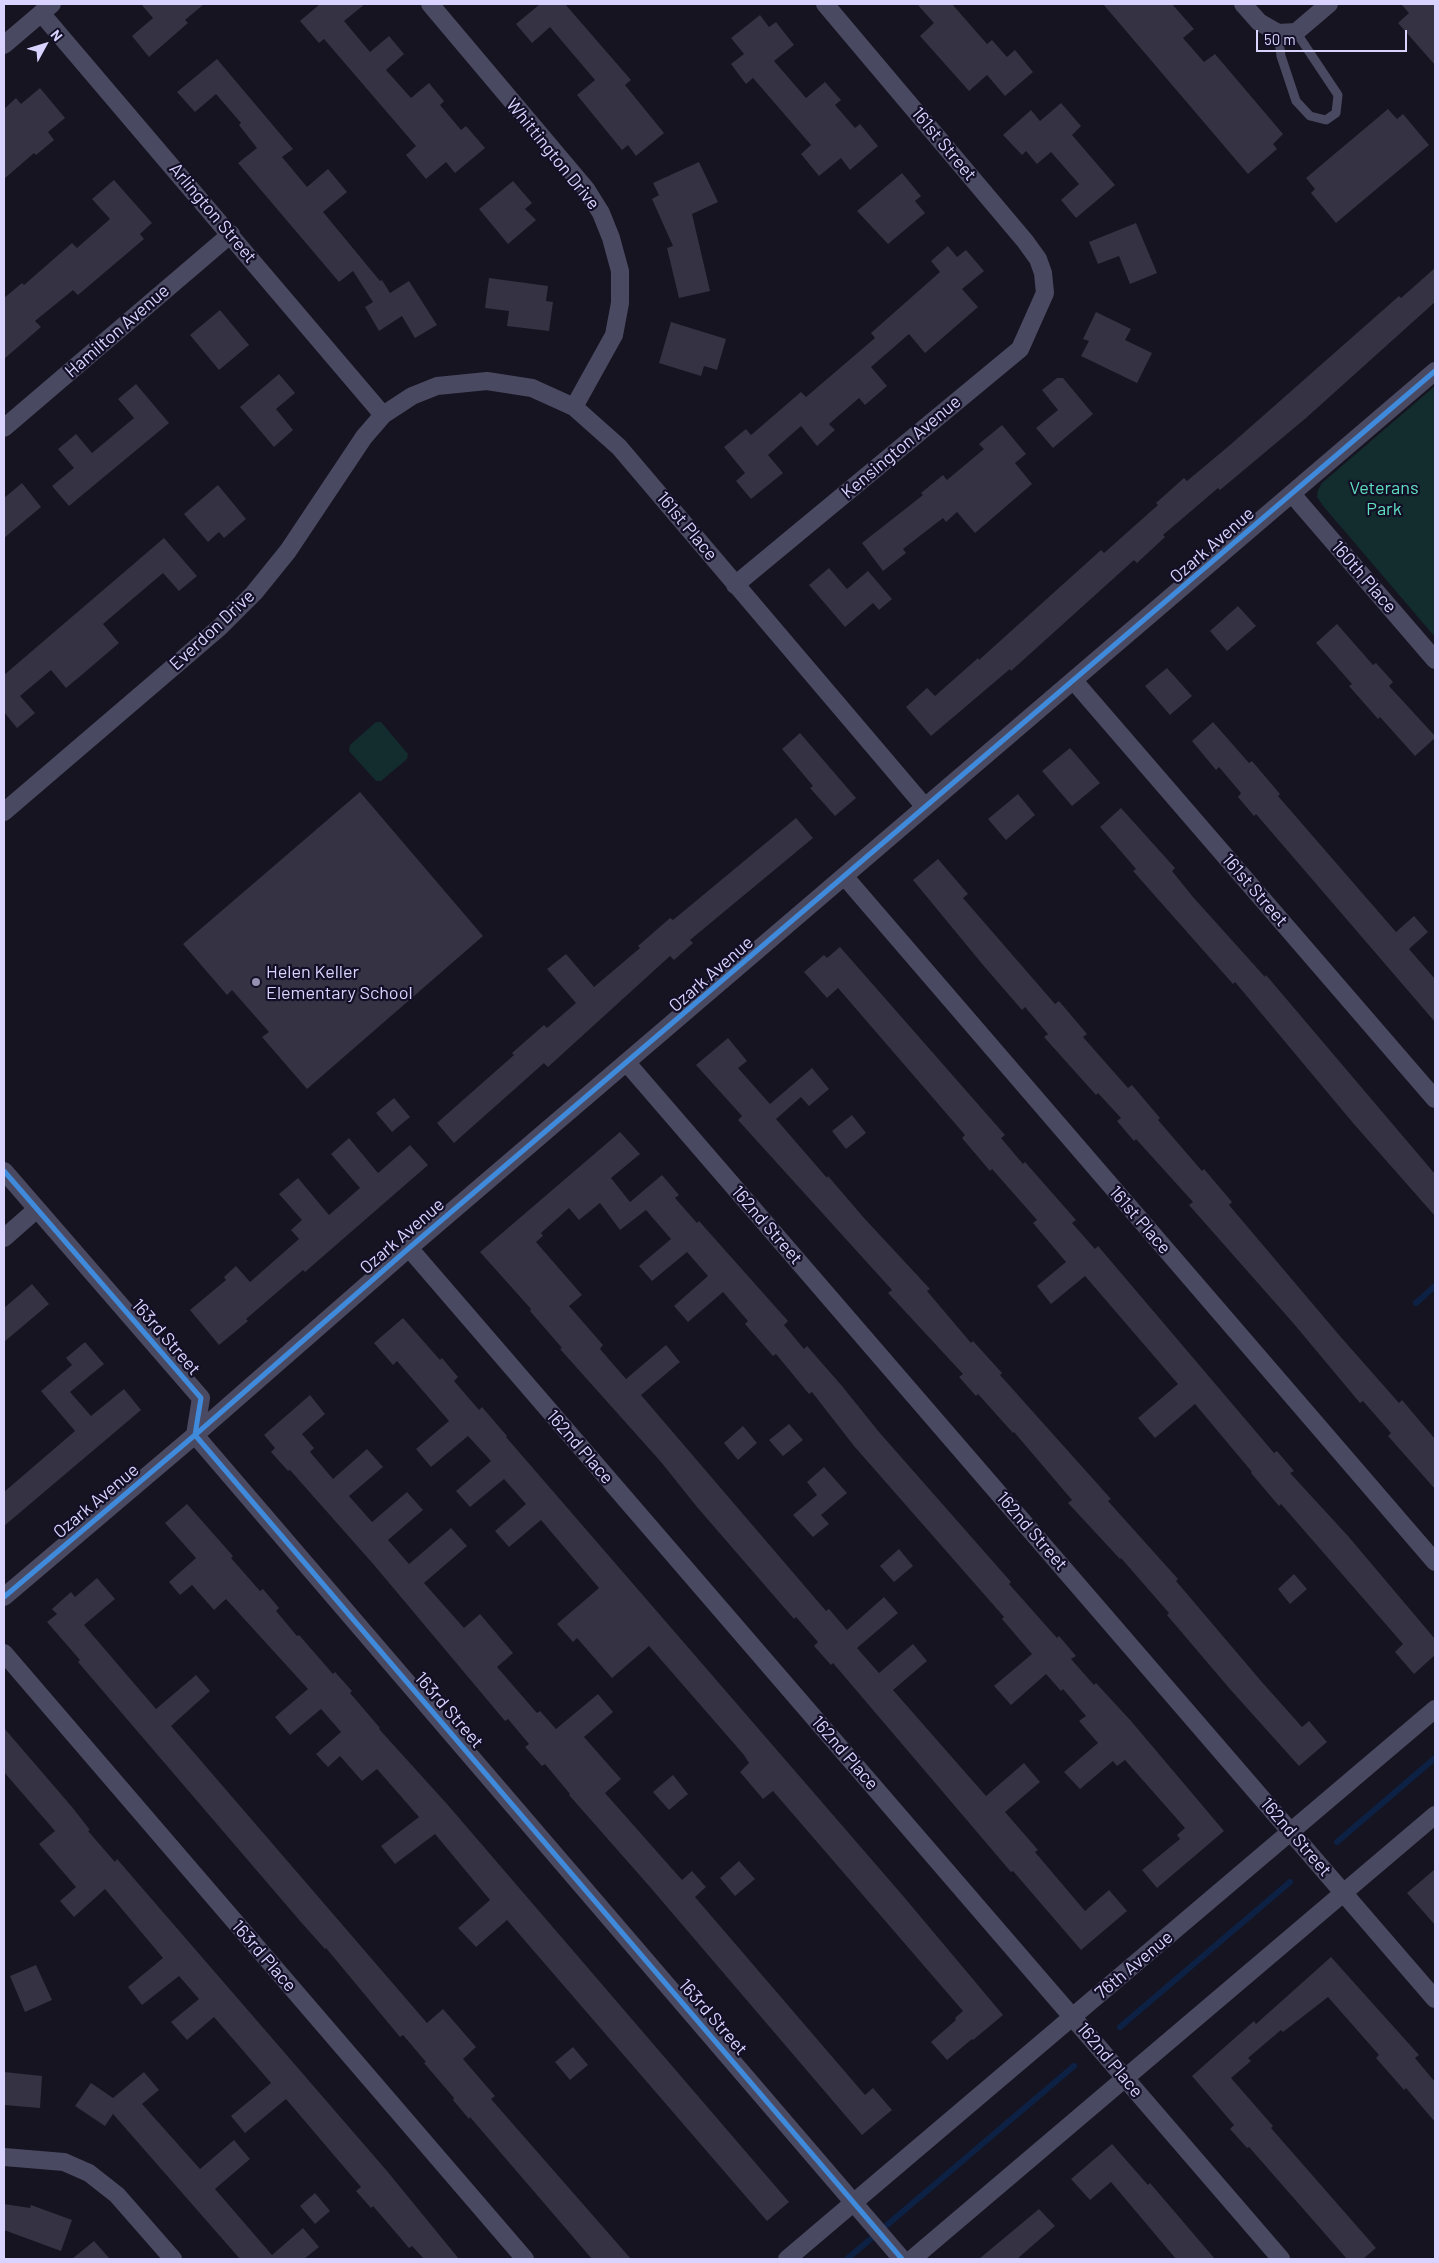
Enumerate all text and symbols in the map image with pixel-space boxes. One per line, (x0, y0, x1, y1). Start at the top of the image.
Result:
north arrow (20, 20, 70, 70)
scale bar (1259, 20, 1410, 52)
text: N (48, 26, 67, 44)
text: 50 m (1264, 30, 1296, 48)
street label: Whittington Drive (502, 94, 604, 214)
street label: 161st Street (907, 103, 981, 185)
street label: Arlington Street (165, 159, 261, 267)
street label: Hamilton Avenue (60, 280, 174, 382)
street label: Kensington Avenue (837, 391, 965, 503)
park label: Veterans Park (1349, 477, 1419, 520)
street label: 161st Place (652, 487, 722, 565)
street label: Ozark Avenue (1165, 502, 1259, 588)
street label: 160th Place (1327, 537, 1401, 617)
street label: Everdon Drive (165, 585, 259, 675)
street label: 161st Street (1217, 849, 1293, 931)
street label: Ozark Avenue (664, 931, 758, 1017)
place label: Helen Keller Elementary School (266, 961, 413, 1004)
marker: Helen Keller Elementary School (250, 976, 262, 988)
street label: 162nd Street (727, 1181, 807, 1269)
street label: 161st Place (1105, 1182, 1175, 1258)
street label: Ozark Avenue (355, 1193, 449, 1279)
street label: 163rd Street (127, 1294, 205, 1380)
street label: 162nd Place (542, 1406, 618, 1488)
street label: Ozark Avenue (49, 1459, 143, 1543)
street label: 162nd Street (992, 1487, 1072, 1575)
street label: 163rd Street (410, 1667, 488, 1753)
street label: 162nd Place (807, 1712, 883, 1794)
street label: 162nd Street (1256, 1793, 1336, 1881)
street label: 163rd Place (227, 1916, 301, 1996)
street label: 76th Avenue (1091, 1926, 1177, 2004)
street label: 163rd Street (674, 1974, 752, 2060)
street label: 162nd Place (1072, 2018, 1148, 2102)

